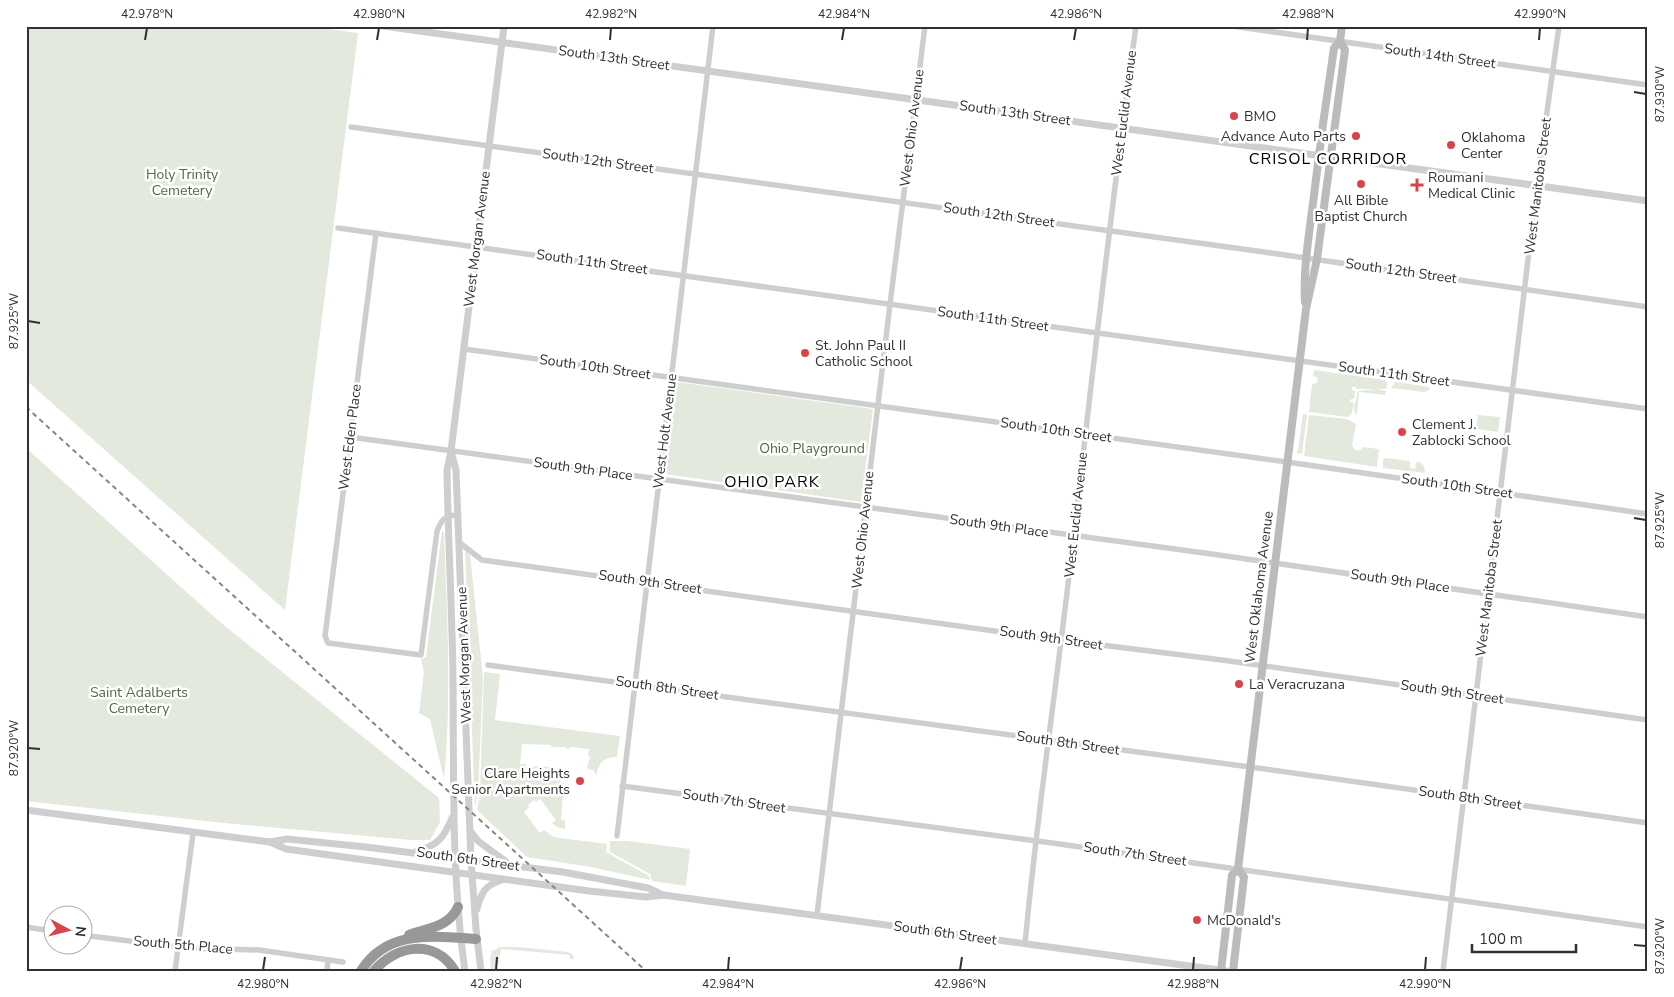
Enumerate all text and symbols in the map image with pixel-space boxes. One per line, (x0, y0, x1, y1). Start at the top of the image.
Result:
text: 42.978°N (121, 6, 173, 22)
text: 42.980°N (353, 6, 405, 22)
text: 42.982°N (585, 6, 637, 22)
text: 42.984°N (818, 6, 870, 22)
text: 42.986°N (1050, 6, 1102, 22)
text: 42.988°N (1282, 6, 1334, 22)
text: 42.990°N (1514, 6, 1566, 22)
street label: South 14th Street (1383, 39, 1497, 73)
street label: South 13th Street (557, 41, 671, 75)
street label: West Euclid Avenue (1107, 49, 1141, 177)
text: 87.930°W (1652, 66, 1668, 122)
street label: West Ohio Avenue (895, 68, 929, 188)
street label: South 13th Street (958, 96, 1072, 130)
place label: BMO (1244, 107, 1276, 126)
marker: BMO (1228, 110, 1240, 122)
street label: West Manitoba Street (1520, 116, 1556, 256)
place label: Advance Auto Parts (1221, 127, 1346, 146)
place label: Oklahoma Center (1461, 128, 1525, 163)
marker: Advance Auto Parts (1350, 130, 1362, 142)
marker: Oklahoma Center (1445, 139, 1457, 151)
street label: South 12th Street (541, 144, 655, 178)
district label: CRISOL CORRIDOR (1249, 148, 1407, 170)
park label: Holy Trinity Cemetery (146, 165, 219, 200)
place label: Roumani Medical Clinic (1428, 168, 1515, 203)
street label: West Morgan Avenue (459, 170, 495, 308)
marker: All Bible Baptist Church (1355, 178, 1367, 190)
marker: Roumani Medical Clinic (1410, 178, 1424, 192)
place label: All Bible Baptist Church (1315, 191, 1407, 226)
street label: South 12th Street (942, 198, 1056, 232)
street label: South 11th Street (535, 245, 649, 279)
street label: South 12th Street (1344, 254, 1458, 288)
text: 87.925°W (6, 293, 22, 349)
street label: South 11th Street (936, 302, 1050, 336)
place label: St. John Paul II Catholic School (815, 336, 913, 371)
marker: St. John Paul II Catholic School (799, 347, 811, 359)
street label: South 10th Street (538, 350, 652, 384)
street label: South 11th Street (1337, 357, 1451, 391)
street label: West Holt Avenue (649, 372, 681, 490)
street label: West Eden Place (334, 383, 366, 491)
street label: South 10th Street (999, 413, 1113, 447)
place label: Clement J. Zablocki School (1412, 415, 1511, 450)
marker: Clement J. Zablocki School (1396, 426, 1408, 438)
park label: Ohio Playground (759, 439, 865, 458)
street label: West Euclid Avenue (1060, 451, 1092, 579)
street label: South 9th Place (532, 453, 634, 485)
street label: South 10th Street (1400, 469, 1514, 503)
street label: West Ohio Avenue (847, 470, 879, 590)
district label: OHIO PARK (724, 471, 820, 493)
text: 87.925°W (1652, 492, 1668, 548)
street label: South 9th Place (948, 510, 1050, 542)
street label: West Oklahoma Avenue (1240, 510, 1278, 664)
street label: West Manitoba Street (1471, 518, 1507, 658)
street label: South 9th Street (597, 565, 703, 599)
street label: South 9th Place (1349, 565, 1451, 597)
street label: West Morgan Avenue (452, 586, 476, 724)
street label: South 9th Street (998, 621, 1104, 655)
street label: South 8th Street (614, 671, 720, 705)
place label: La Veracruzana (1249, 675, 1345, 694)
street label: South 9th Street (1399, 675, 1505, 709)
marker: La Veracruzana (1233, 678, 1245, 690)
park label: Saint Adalberts Cemetery (90, 683, 188, 718)
text: 87.920°W (6, 720, 22, 776)
street label: South 8th Street (1015, 726, 1121, 760)
place label: Clare Heights Senior Apartments (451, 764, 570, 799)
marker: Clare Heights Senior Apartments (574, 775, 586, 787)
street label: South 8th Street (1417, 781, 1523, 815)
street label: South 7th Street (681, 784, 787, 818)
street label: South 7th Street (1082, 837, 1188, 871)
street label: South 6th Street (415, 842, 521, 876)
north arrow (42, 904, 92, 954)
place label: McDonald's (1207, 911, 1281, 930)
marker: McDonald's (1191, 914, 1203, 926)
street label: South 6th Street (892, 916, 998, 950)
text: 87.920°W (1652, 918, 1668, 974)
scale bar (1472, 922, 1575, 954)
text: N (70, 925, 90, 938)
text: 100 m (1479, 929, 1523, 949)
street label: South 5th Place (132, 931, 234, 959)
text: 42.980°N (237, 976, 289, 992)
text: 42.982°N (470, 976, 522, 992)
text: 42.984°N (702, 976, 754, 992)
text: 42.986°N (934, 976, 986, 992)
text: 42.988°N (1167, 976, 1219, 992)
text: 42.990°N (1399, 976, 1451, 992)

